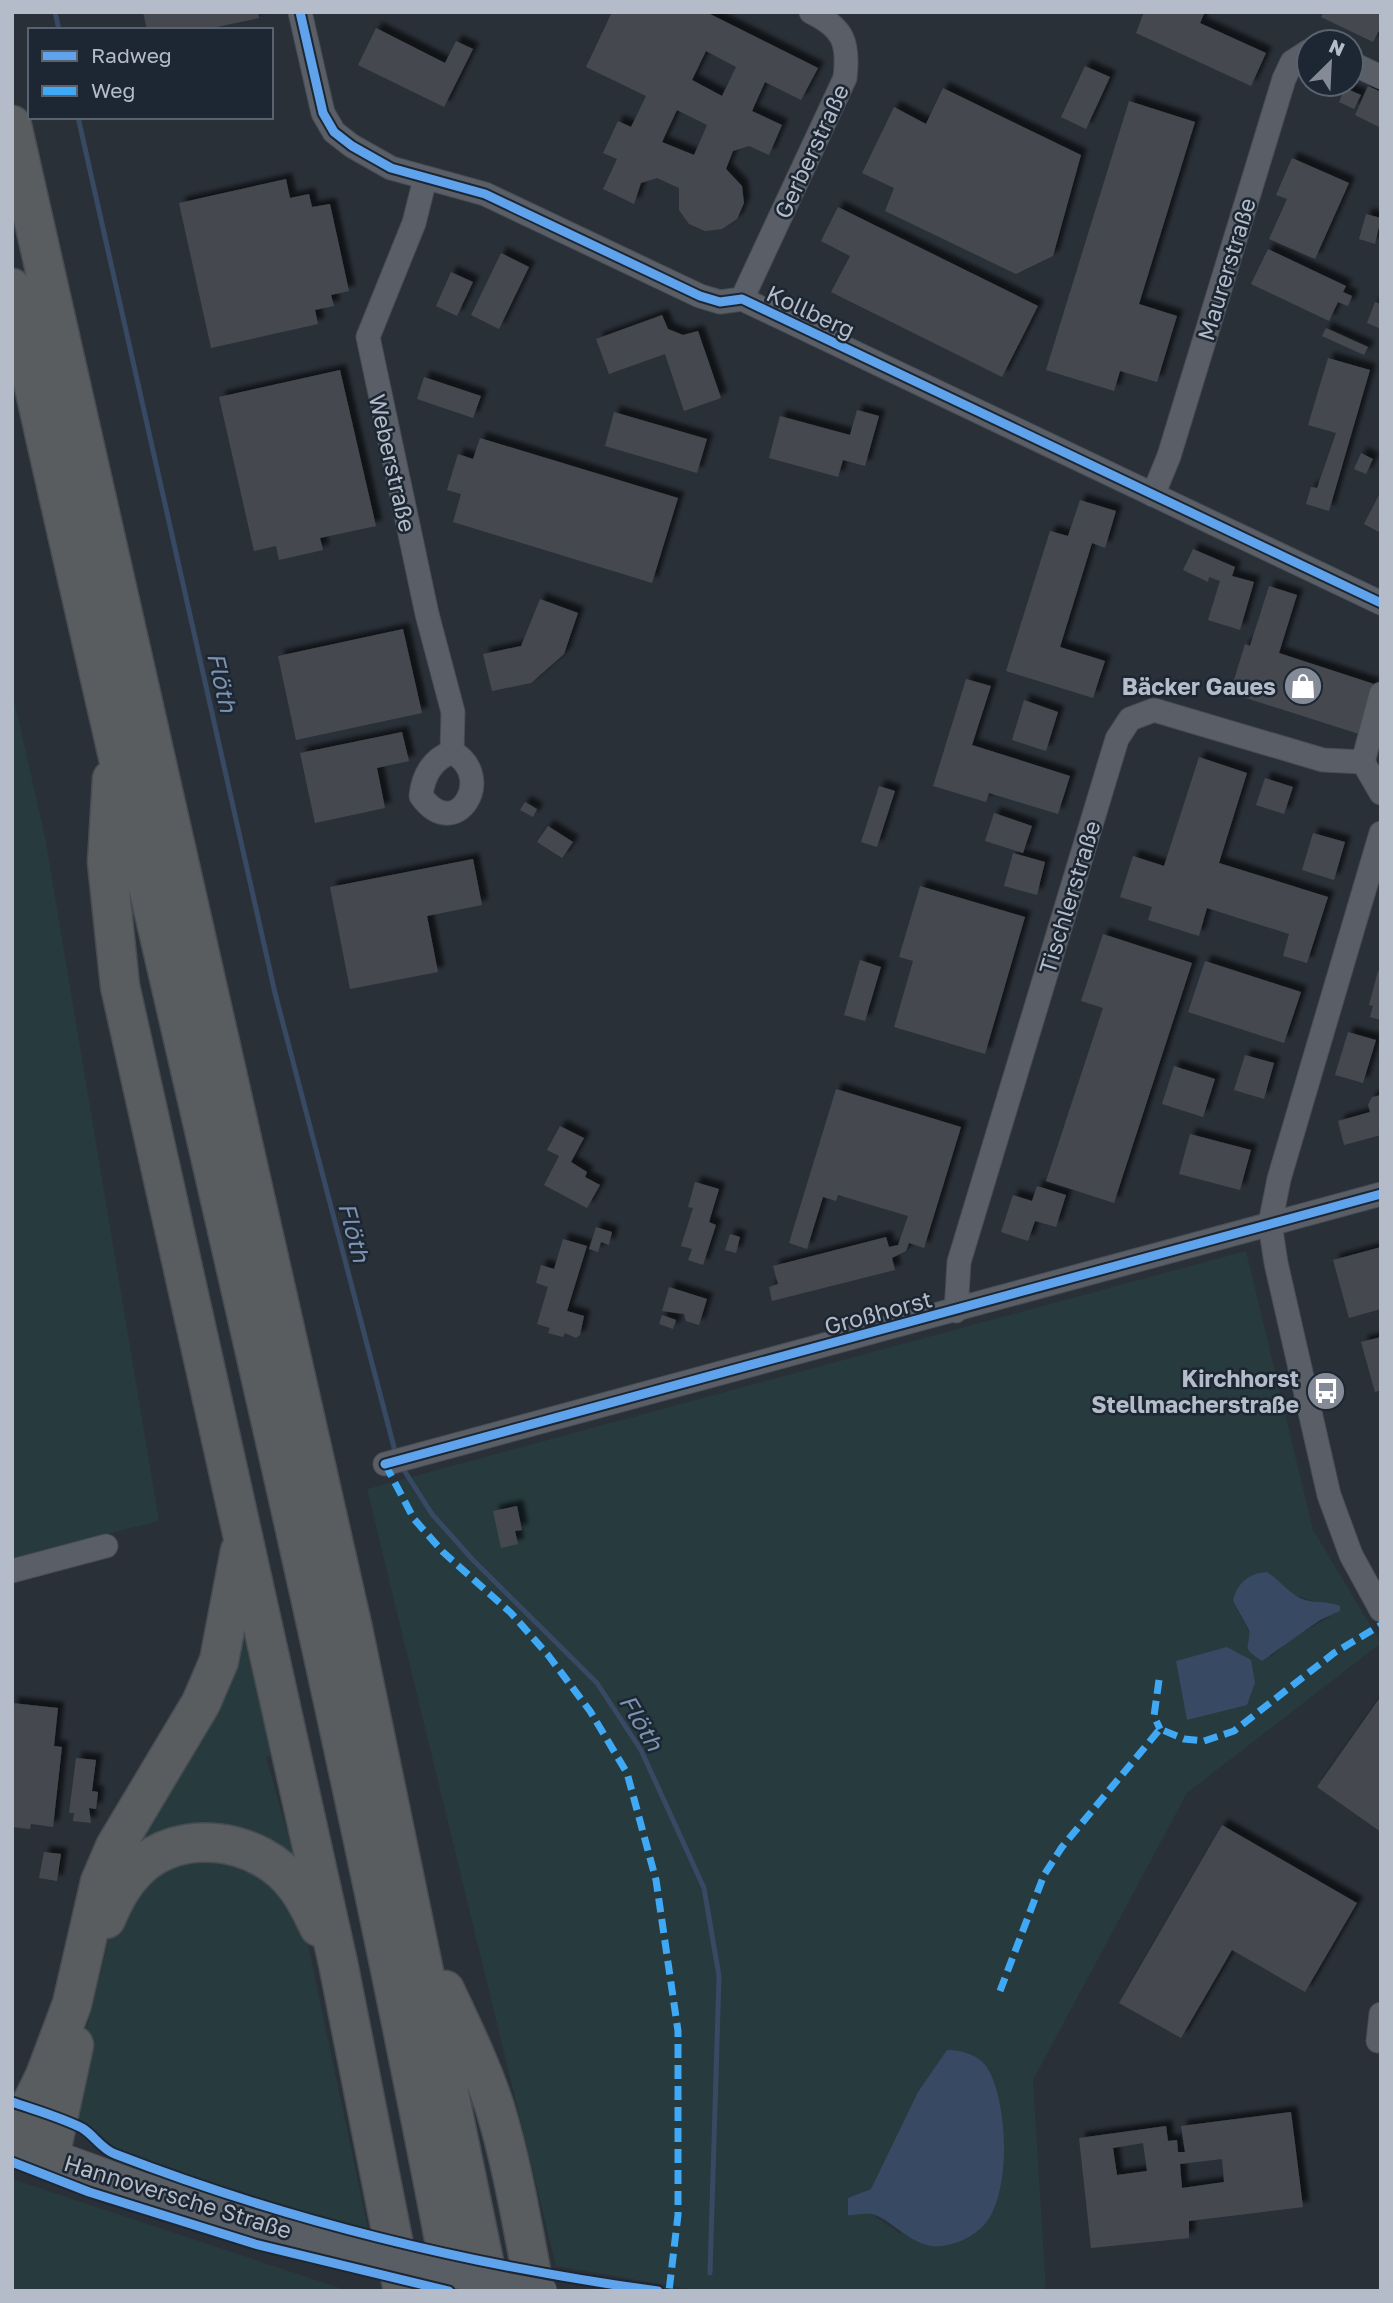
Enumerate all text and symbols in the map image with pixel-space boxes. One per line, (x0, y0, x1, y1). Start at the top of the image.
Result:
legend (28, 28, 273, 119)
north arrow (1295, 28, 1365, 98)
text: N (1326, 34, 1348, 60)
text: Radweg (91, 42, 172, 68)
text: Weg (91, 77, 135, 103)
street label: Gerberstraße (768, 79, 854, 223)
street label: Maurerstraße (1191, 194, 1261, 344)
street label: Kollberg (762, 278, 860, 344)
street label: Weberstraße (364, 391, 422, 535)
water label: Flöth (202, 649, 244, 716)
shop icon: Bäcker Gaues (1282, 665, 1324, 707)
place label: Bäcker Gaues (1122, 672, 1276, 700)
street label: Tischlerstraße (1032, 817, 1106, 977)
water label: Flöth (333, 1199, 377, 1266)
street label: Großhorst (821, 1284, 935, 1340)
place label: Kirchhorst Stellmacherstraße (1091, 1364, 1299, 1418)
bus stop icon: Kirchhorst Stellmacherstraße (1305, 1370, 1347, 1412)
water label: Flöth (614, 1689, 671, 1756)
street label: Hannoversche Straße (61, 2148, 295, 2244)

